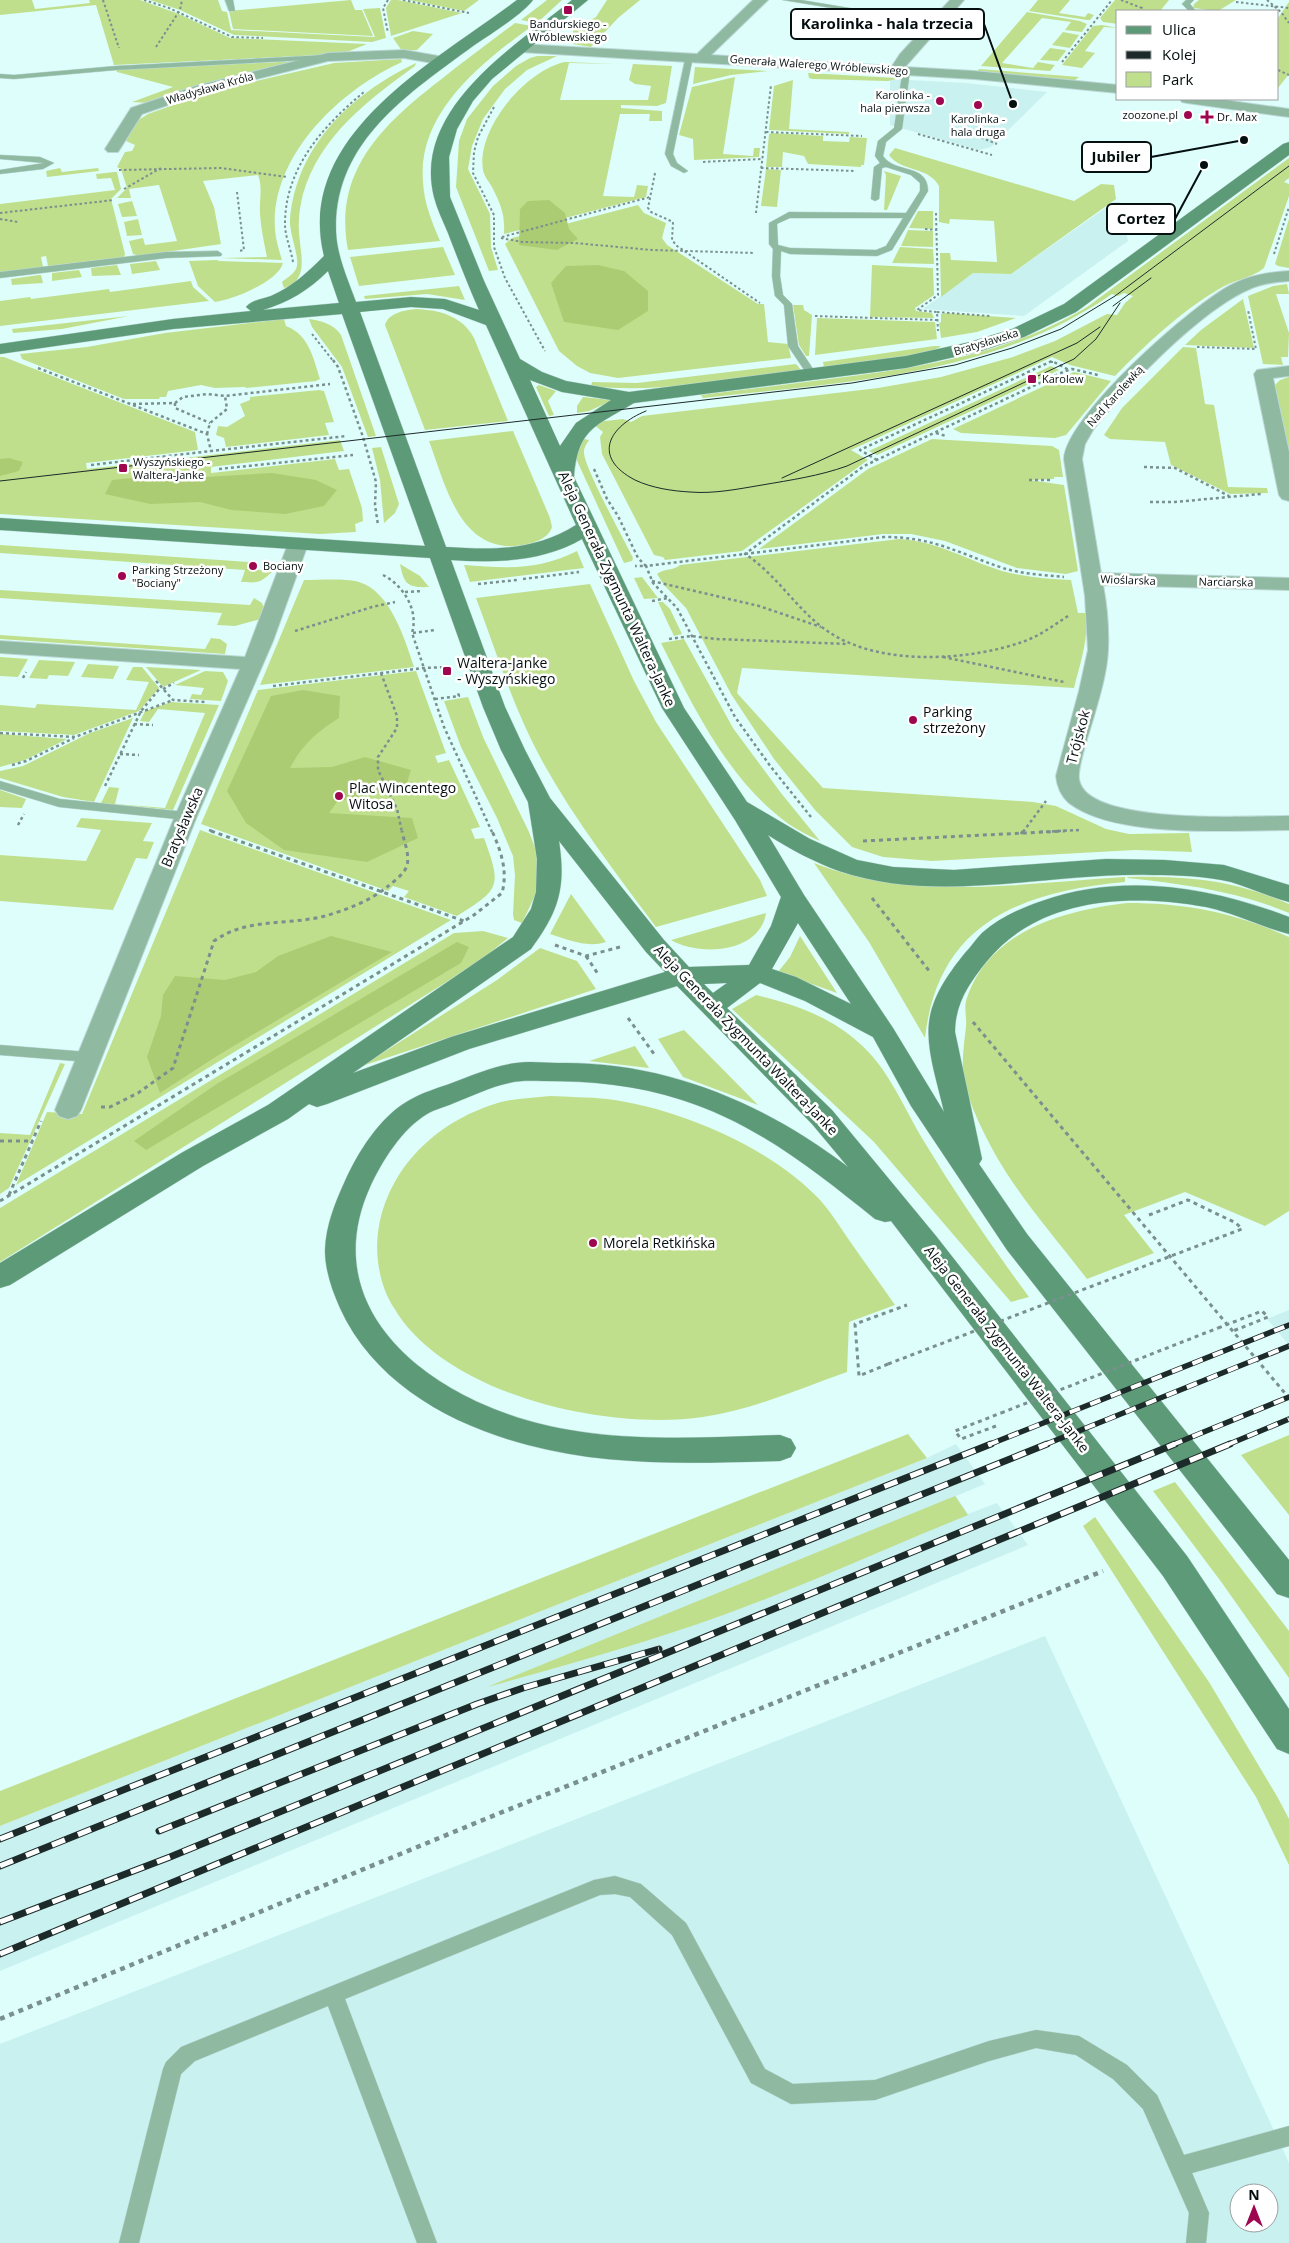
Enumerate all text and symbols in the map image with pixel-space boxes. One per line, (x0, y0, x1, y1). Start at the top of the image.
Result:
marker: Bandurskiego - Wróblewskiego (562, 4, 574, 16)
callout: Karolinka - hala trzecia (791, 9, 984, 39)
legend (1116, 10, 1279, 100)
text: Karolinka - hala trzecia (801, 13, 973, 33)
place label: Bandurskiego - Wróblewskiego (529, 16, 607, 44)
text: Ulica (1162, 19, 1196, 39)
text: Kolej (1162, 44, 1196, 64)
street label: Generała Walerego Wróblewskiego (729, 51, 909, 78)
street label: Władysława Króla (165, 68, 255, 107)
text: Park (1162, 69, 1193, 89)
place label: Karolinka - hala pierwsza (860, 87, 930, 115)
marker: Karolinka - hala pierwsza (934, 95, 946, 107)
marker: Karolinka - hala druga (972, 99, 984, 111)
place label: zoozone.pl (1123, 107, 1178, 122)
marker: zoozone.pl (1182, 109, 1194, 121)
place label: Dr. Max (1217, 109, 1257, 124)
place label: Karolinka - hala druga (951, 111, 1006, 139)
marker: Dr. Max (1201, 111, 1213, 123)
callout: Jubiler (1082, 142, 1151, 172)
text: Jubiler (1089, 146, 1141, 166)
callout: Cortez (1107, 204, 1175, 234)
text: Cortez (1117, 208, 1165, 228)
street label: Bratysławska (952, 325, 1020, 358)
street label: Nad Karolewką (1083, 362, 1146, 429)
place label: Karolew (1042, 371, 1084, 386)
marker: Karolew (1026, 373, 1038, 385)
place label: Wyszyńskiego - Waltera-Janke (133, 454, 211, 482)
marker: Wyszyńskiego - Waltera-Janke (117, 462, 129, 474)
street label: Aleja Generała Zygmunta Waltera-Janke (554, 468, 681, 710)
place label: Bociany (263, 558, 304, 573)
marker: Bociany (247, 560, 259, 572)
place label: Parking Strzeżony "Bociany" (132, 562, 224, 590)
marker: Parking Strzeżony "Bociany" (116, 570, 128, 582)
street label: Wioślarska (1100, 571, 1156, 588)
street label: Narciarska (1199, 574, 1253, 589)
place label: Waltera-Janke - Wyszyńskiego (457, 653, 555, 688)
marker: Waltera-Janke - Wyszyńskiego (441, 665, 453, 677)
place label: Parking strzeżony (923, 702, 986, 737)
street label: Trójskok (1061, 707, 1094, 766)
marker: Parking strzeżony (907, 714, 919, 726)
place label: Plac Wincentego Witosa (349, 778, 456, 813)
street label: Bratysławska (156, 784, 207, 870)
marker: Plac Wincentego Witosa (333, 790, 345, 802)
street label: Aleja Generała Zygmunta Waltera-Janke (650, 940, 843, 1139)
place label: Morela Retkińska (603, 1233, 715, 1252)
marker: Morela Retkińska (587, 1237, 599, 1249)
street label: Aleja Generała Zygmunta Waltera-Janke (921, 1241, 1094, 1456)
north arrow (1229, 2183, 1279, 2233)
text: N (1248, 2185, 1260, 2204)

